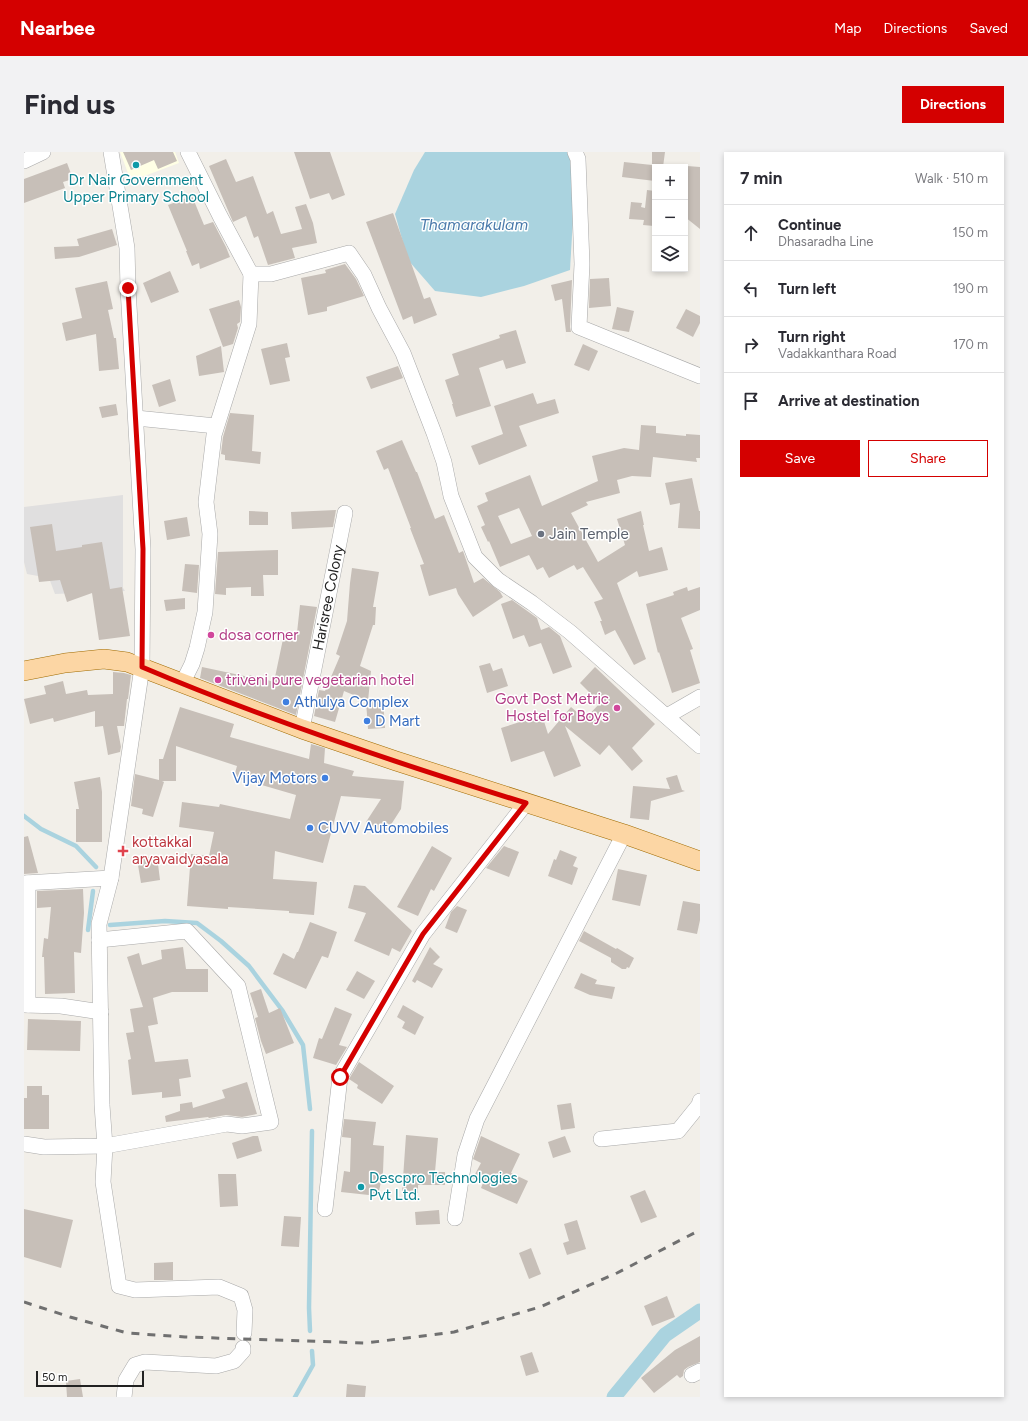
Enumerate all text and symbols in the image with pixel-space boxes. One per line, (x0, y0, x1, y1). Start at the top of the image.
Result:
text: Nearbee (20, 17, 95, 40)
text: Map (834, 20, 862, 37)
text: Directions (884, 20, 947, 37)
text: Saved (969, 20, 1008, 37)
button: Directions (902, 86, 1004, 123)
text: Find us (24, 87, 115, 121)
marker: Dr Nair Government Upper Primary School (131, 160, 141, 170)
map controls (652, 164, 688, 272)
button: + (652, 164, 688, 200)
text: 7 min (740, 168, 782, 188)
place label: Dr Nair Government Upper Primary School (63, 171, 209, 206)
text: Walk · 510 m (915, 171, 988, 186)
button: − (652, 200, 688, 236)
water label: Thamarakulam (420, 215, 528, 234)
text: Continue (778, 216, 841, 234)
icon: ahead (740, 222, 762, 244)
text: 150 m (953, 225, 988, 240)
text: Dhasaradha Line (778, 234, 873, 249)
button: layers (652, 236, 688, 272)
icon: left (740, 278, 762, 300)
route end (119, 279, 137, 297)
text: Turn left (778, 280, 836, 298)
text: 190 m (953, 281, 988, 296)
text: Turn right (778, 328, 846, 346)
icon: right (740, 334, 762, 356)
text: 170 m (953, 337, 988, 352)
text: Vadakkanthara Road (778, 346, 897, 361)
icon: arrive (740, 390, 762, 412)
text: Arrive at destination (778, 392, 919, 410)
button: Save (740, 440, 860, 477)
button: Share (868, 440, 988, 477)
place label: Jain Temple (549, 525, 629, 543)
marker: Jain Temple (536, 529, 546, 539)
street label: Harisree Colony (309, 543, 347, 652)
place label: dosa corner (219, 626, 298, 644)
marker: dosa corner (206, 630, 216, 640)
place label: triveni pure vegetarian hotel (226, 671, 414, 689)
marker: triveni pure vegetarian hotel (213, 675, 223, 685)
place label: Govt Post Metric Hostel for Boys (495, 690, 609, 725)
place label: Athulya Complex (294, 693, 409, 711)
marker: Athulya Complex (281, 697, 291, 707)
marker: Govt Post Metric Hostel for Boys (612, 703, 622, 713)
place label: D Mart (375, 712, 420, 730)
marker: D Mart (362, 716, 372, 726)
place label: Vijay Motors (232, 769, 317, 787)
marker: Vijay Motors (320, 773, 330, 783)
place label: CUVV Automobiles (318, 819, 449, 837)
marker: CUVV Automobiles (305, 823, 315, 833)
place label: kottakkal aryavaidyasala (132, 833, 228, 868)
marker: kottakkal aryavaidyasala (117, 845, 129, 857)
route start (331, 1068, 349, 1086)
place label: Descpro Technologies Pvt Ltd. (369, 1169, 518, 1204)
marker: Descpro Technologies Pvt Ltd. (356, 1182, 366, 1192)
scale bar (36, 1369, 144, 1388)
text: 50 m (42, 1371, 67, 1384)

